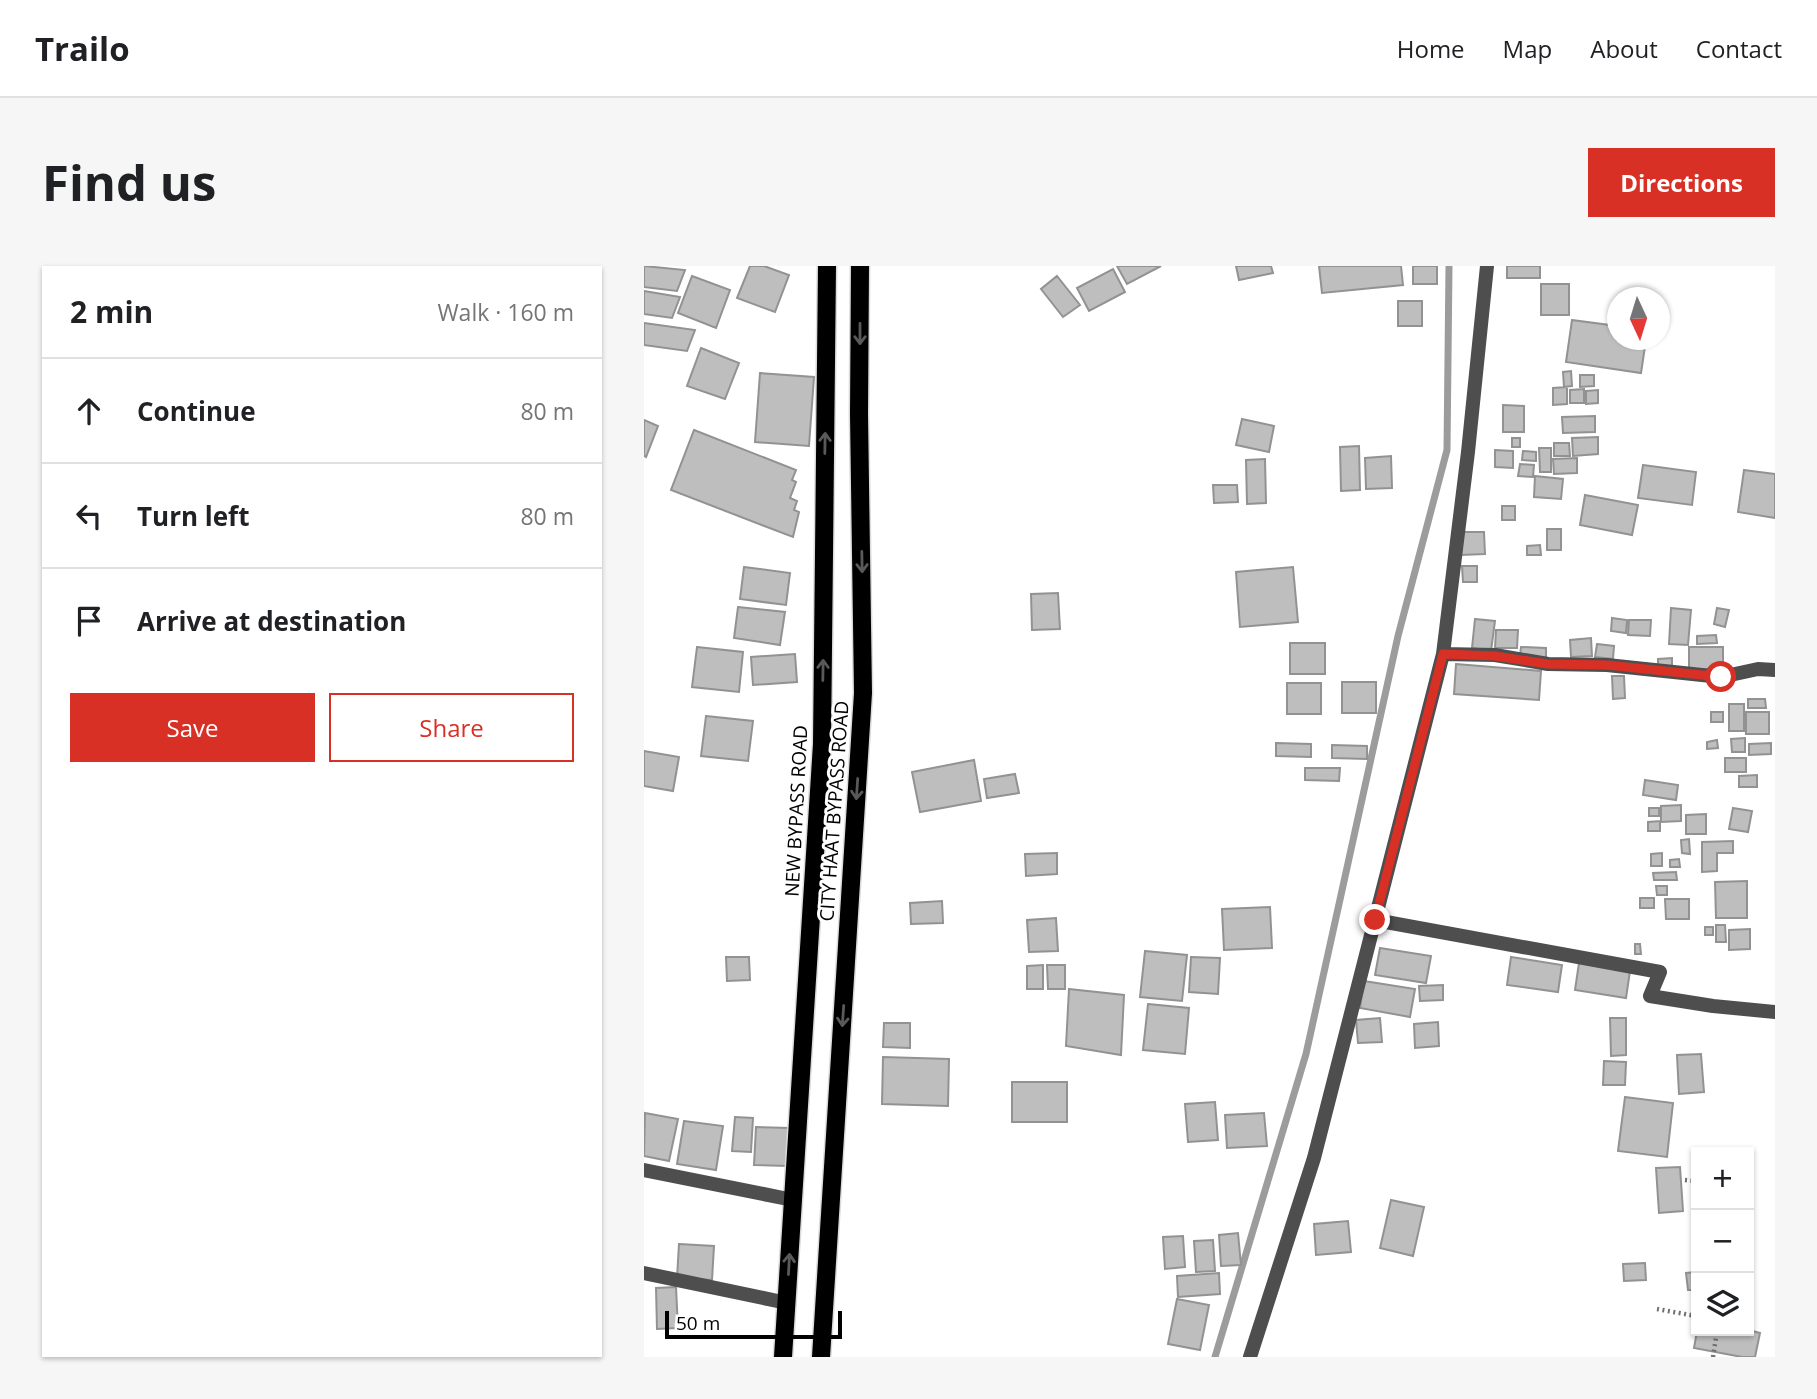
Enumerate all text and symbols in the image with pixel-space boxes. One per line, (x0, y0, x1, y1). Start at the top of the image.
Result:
text: Trailo (35, 26, 130, 71)
text: Home (1397, 32, 1465, 65)
text: Map (1503, 32, 1552, 65)
text: About (1590, 32, 1658, 65)
text: Contact (1696, 32, 1782, 65)
button: Directions (1588, 148, 1775, 217)
text: Find us (42, 149, 216, 215)
north arrow (1607, 287, 1670, 350)
text: 2 min (70, 291, 153, 332)
text: Walk · 160 m (437, 296, 574, 328)
one-way arrow (853, 322, 867, 345)
icon: ahead (70, 392, 108, 430)
text: Continue (137, 393, 256, 429)
text: 80 m (520, 395, 574, 427)
one-way arrow (818, 432, 832, 455)
icon: left (70, 497, 108, 535)
text: Turn left (137, 498, 249, 534)
text: 80 m (520, 500, 574, 532)
one-way arrow (855, 550, 868, 573)
icon: arrive (70, 602, 108, 640)
text: Arrive at destination (137, 603, 406, 639)
one-way arrow (816, 659, 830, 682)
route start (1705, 661, 1736, 692)
button: Save (70, 693, 315, 762)
button: Share (329, 693, 574, 762)
street label: CITY HAAT BYPASS ROAD (813, 700, 855, 922)
street label: NEW BYPASS ROAD (779, 725, 813, 897)
one-way arrow (850, 777, 863, 800)
route end (1359, 904, 1390, 935)
one-way arrow (836, 1004, 849, 1027)
map controls (1691, 1147, 1754, 1336)
button: + (1691, 1147, 1754, 1210)
button: − (1691, 1210, 1754, 1273)
one-way arrow (783, 1254, 796, 1276)
button: layers (1691, 1273, 1754, 1336)
scale bar (665, 1308, 842, 1340)
text: 50 m (676, 1310, 720, 1336)

